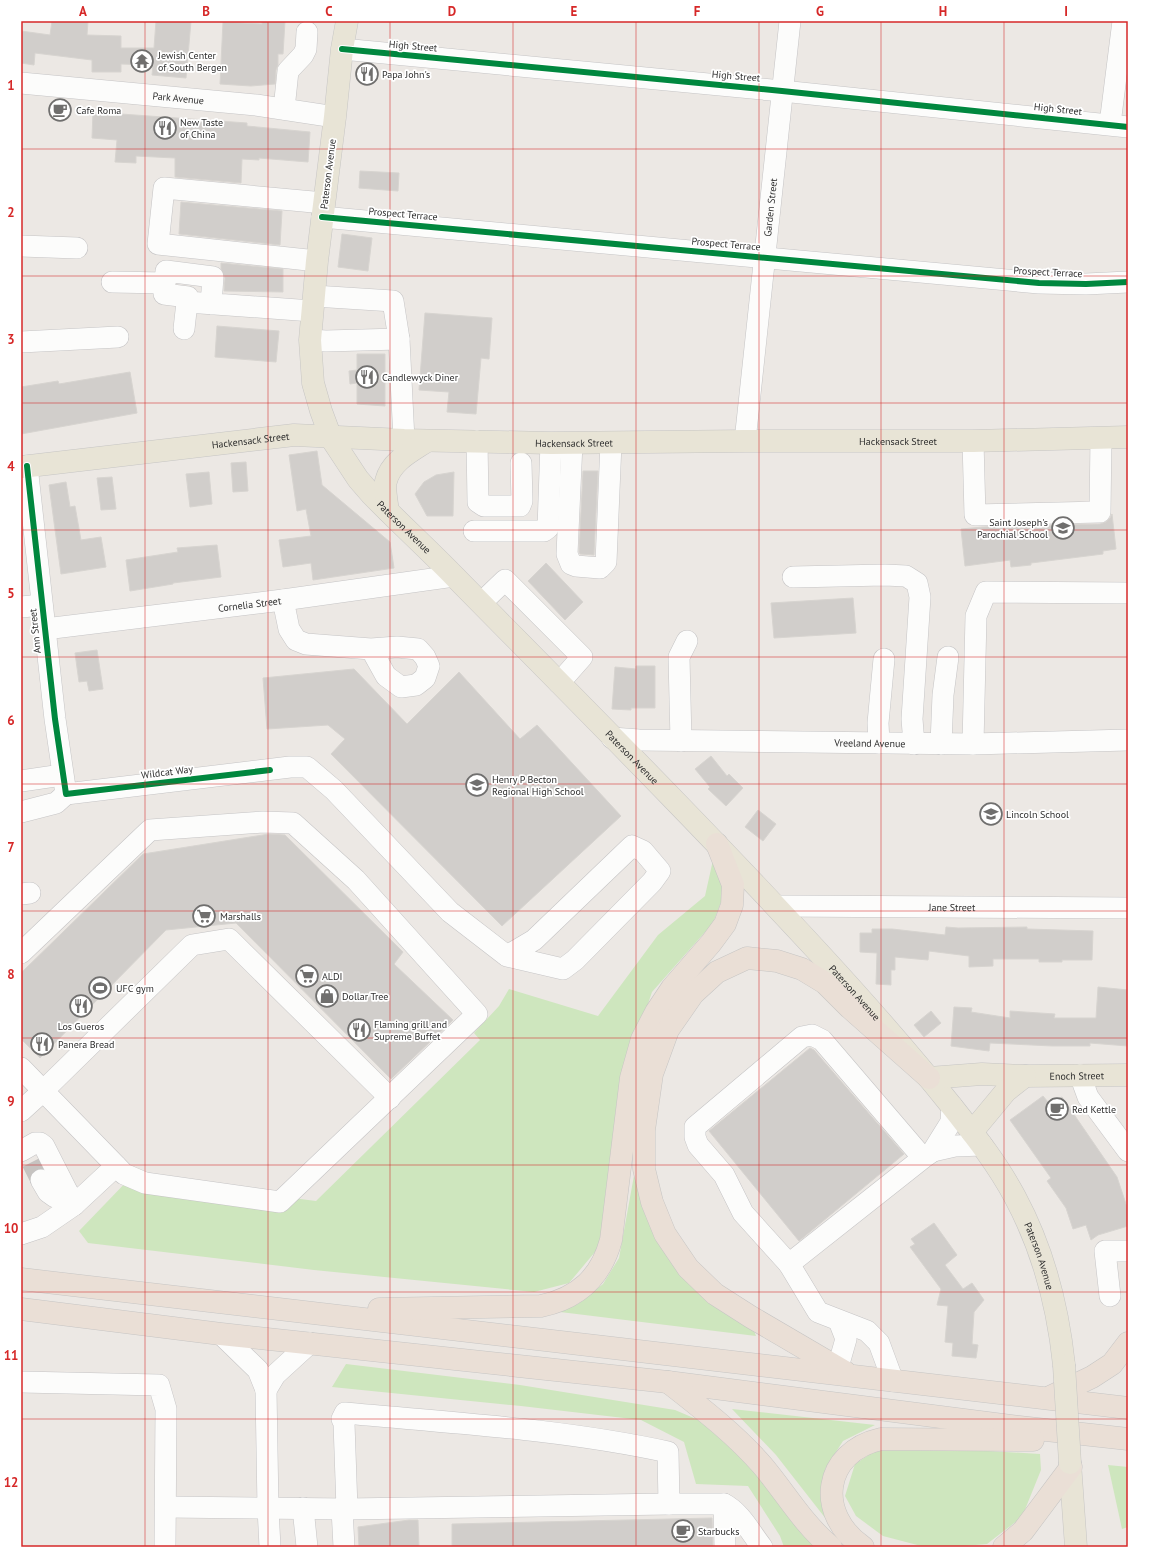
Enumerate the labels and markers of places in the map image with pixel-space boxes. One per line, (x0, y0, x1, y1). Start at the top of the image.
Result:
temple icon: Jewish Center of South Bergen (129, 48, 155, 74)
place label: Jewish Center of South Bergen (157, 49, 227, 74)
restaurant icon: Papa John's (354, 61, 380, 87)
place label: Papa John's (382, 68, 430, 81)
cafe icon: Cafe Roma (47, 97, 73, 123)
place label: Cafe Roma (76, 104, 121, 117)
restaurant icon: New Taste of China (152, 115, 178, 141)
place label: New Taste of China (180, 116, 223, 141)
restaurant icon: Candlewyck Diner (354, 364, 380, 390)
place label: Candlewyck Diner (382, 371, 459, 384)
school or university icon: Saint Joseph's Parochial School (1050, 515, 1076, 541)
place label: Saint Joseph's Parochial School (977, 516, 1048, 541)
school or university icon: Henry P Becton Regional High School (464, 772, 490, 798)
place label: Henry P Becton Regional High School (492, 773, 584, 798)
school or university icon: Lincoln School (978, 801, 1004, 827)
place label: Lincoln School (1006, 808, 1069, 821)
supermarket icon: Marshalls (191, 903, 217, 929)
place label: Marshalls (220, 910, 261, 923)
supermarket icon: ALDI (294, 963, 320, 989)
place label: ALDI (322, 970, 342, 983)
sports icon: UFC gym (87, 975, 113, 1001)
place label: UFC gym (116, 982, 154, 995)
shop icon: Dollar Tree (314, 983, 340, 1009)
place label: Dollar Tree (342, 990, 388, 1003)
restaurant icon: Los Gueros (68, 993, 94, 1019)
restaurant icon: Flaming grill and Supreme Buffet (346, 1017, 372, 1043)
place label: Flaming grill and Supreme Buffet (374, 1018, 447, 1043)
place label: Los Gueros (58, 1020, 104, 1033)
restaurant icon: Panera Bread (29, 1031, 55, 1057)
place label: Panera Bread (58, 1038, 114, 1051)
cafe icon: Red Kettle (1044, 1096, 1070, 1122)
place label: Red Kettle (1072, 1103, 1116, 1116)
cafe icon: Starbucks (670, 1518, 696, 1544)
place label: Starbucks (698, 1525, 739, 1538)

